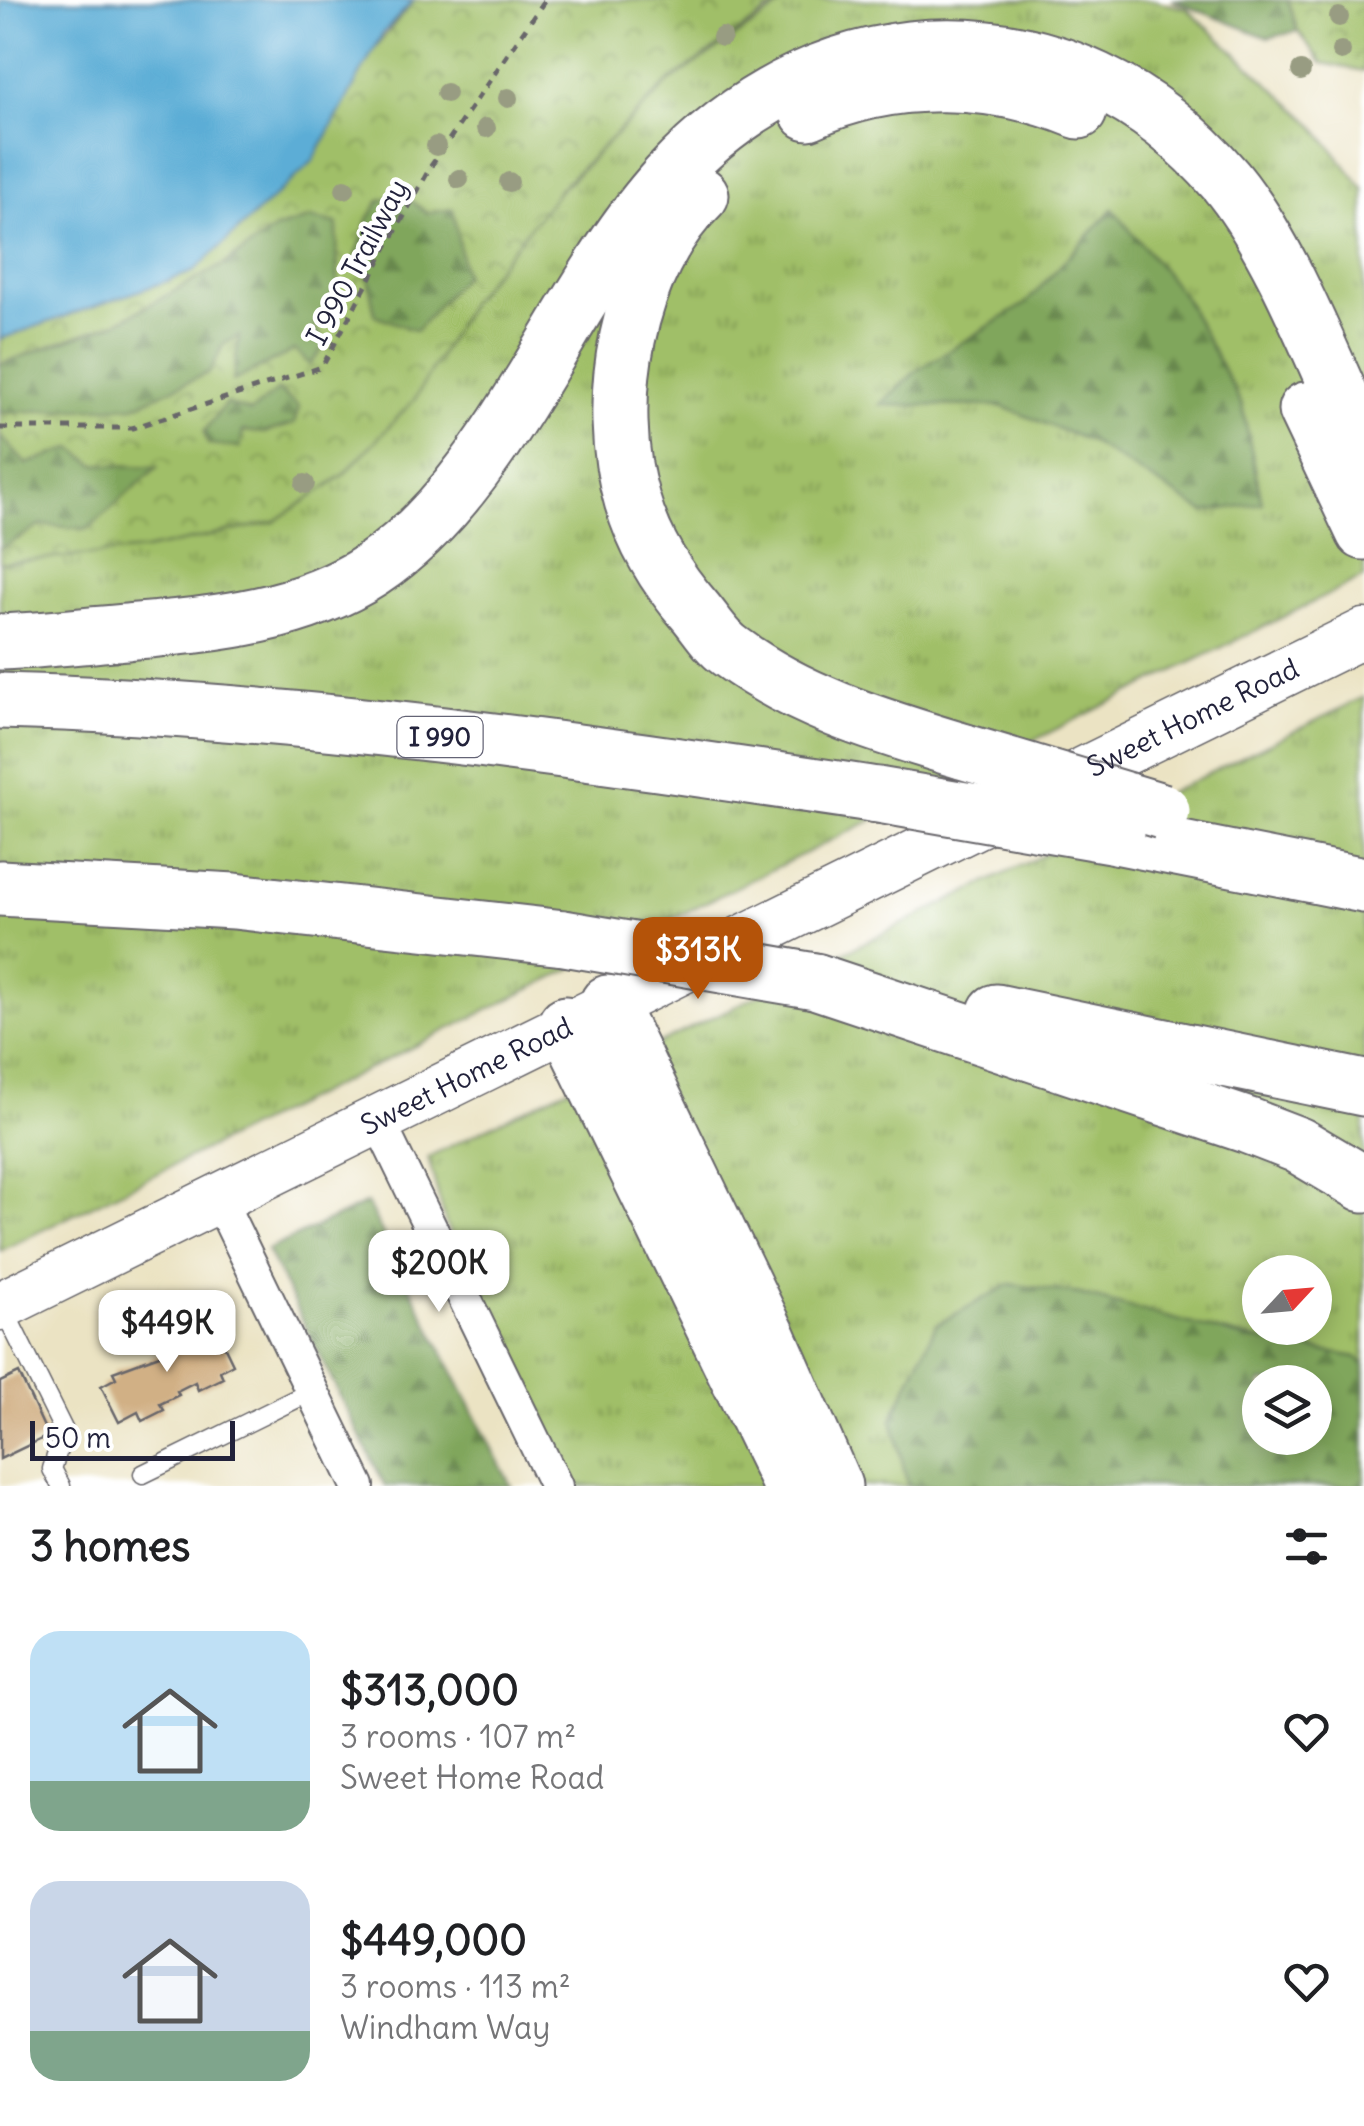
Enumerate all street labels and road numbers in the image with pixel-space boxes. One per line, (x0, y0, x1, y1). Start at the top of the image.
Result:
street label: I 990 Trailway (298, 173, 416, 351)
street label: Sweet Home Road (1081, 650, 1304, 785)
road number: I 990 (398, 717, 482, 757)
street label: Sweet Home Road (355, 1009, 578, 1143)

